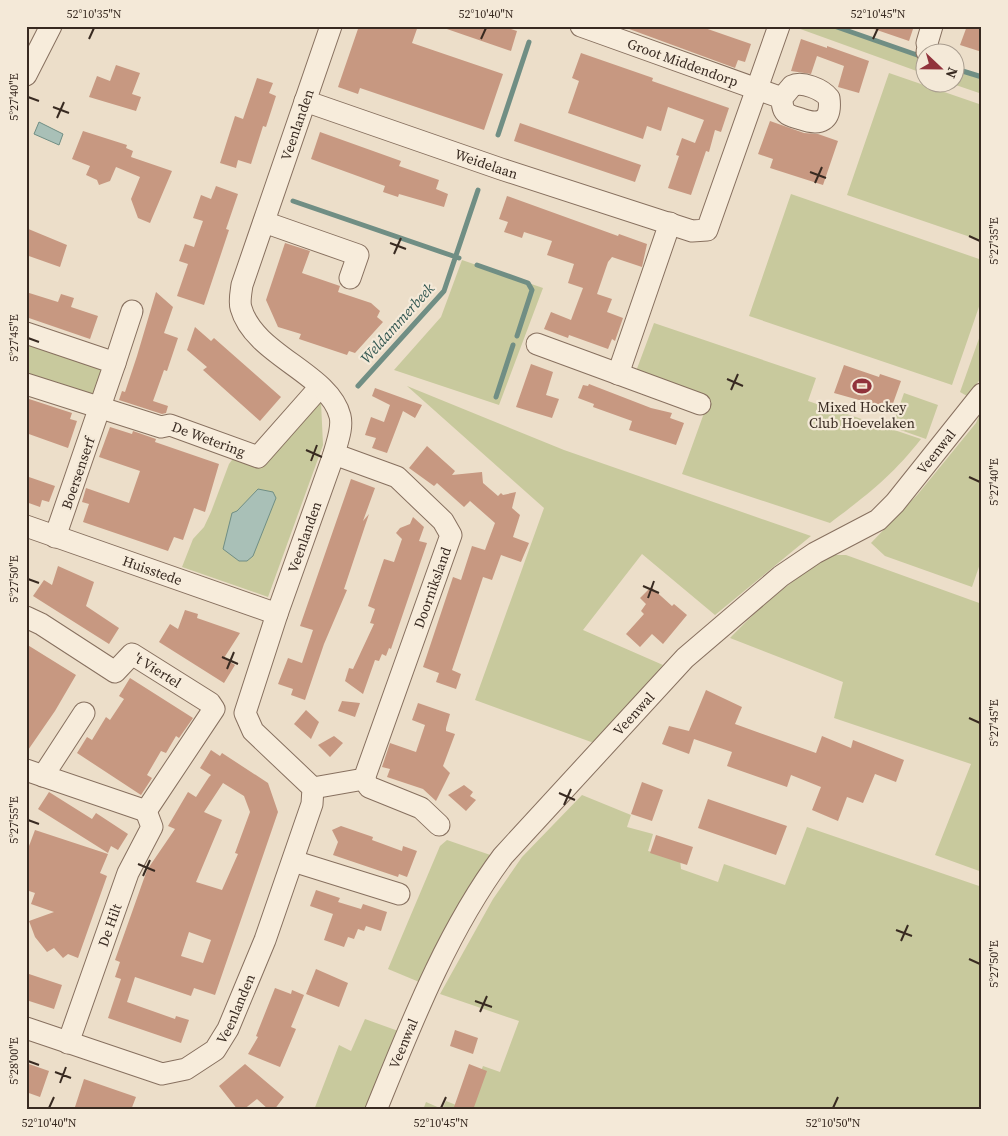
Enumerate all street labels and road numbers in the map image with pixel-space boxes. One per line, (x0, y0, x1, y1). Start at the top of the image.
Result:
street label: Groot Middendorp (624, 33, 741, 91)
street label: Veenlanden (276, 86, 319, 163)
street label: Weidelaan (452, 144, 521, 184)
street label: De Wetering (169, 416, 248, 462)
street label: Veenwal (912, 425, 960, 478)
street label: Boersenserf (56, 433, 100, 512)
street label: Veenlanden (283, 498, 327, 575)
street label: Doorniksland (409, 544, 456, 631)
street label: Huisstede (120, 551, 185, 590)
street label: 't Viertel (130, 648, 185, 693)
street label: Veenwal (609, 688, 659, 740)
street label: De Hilt (93, 900, 127, 949)
street label: Veenlanden (211, 970, 260, 1048)
street label: Veenwal (384, 1015, 423, 1072)

